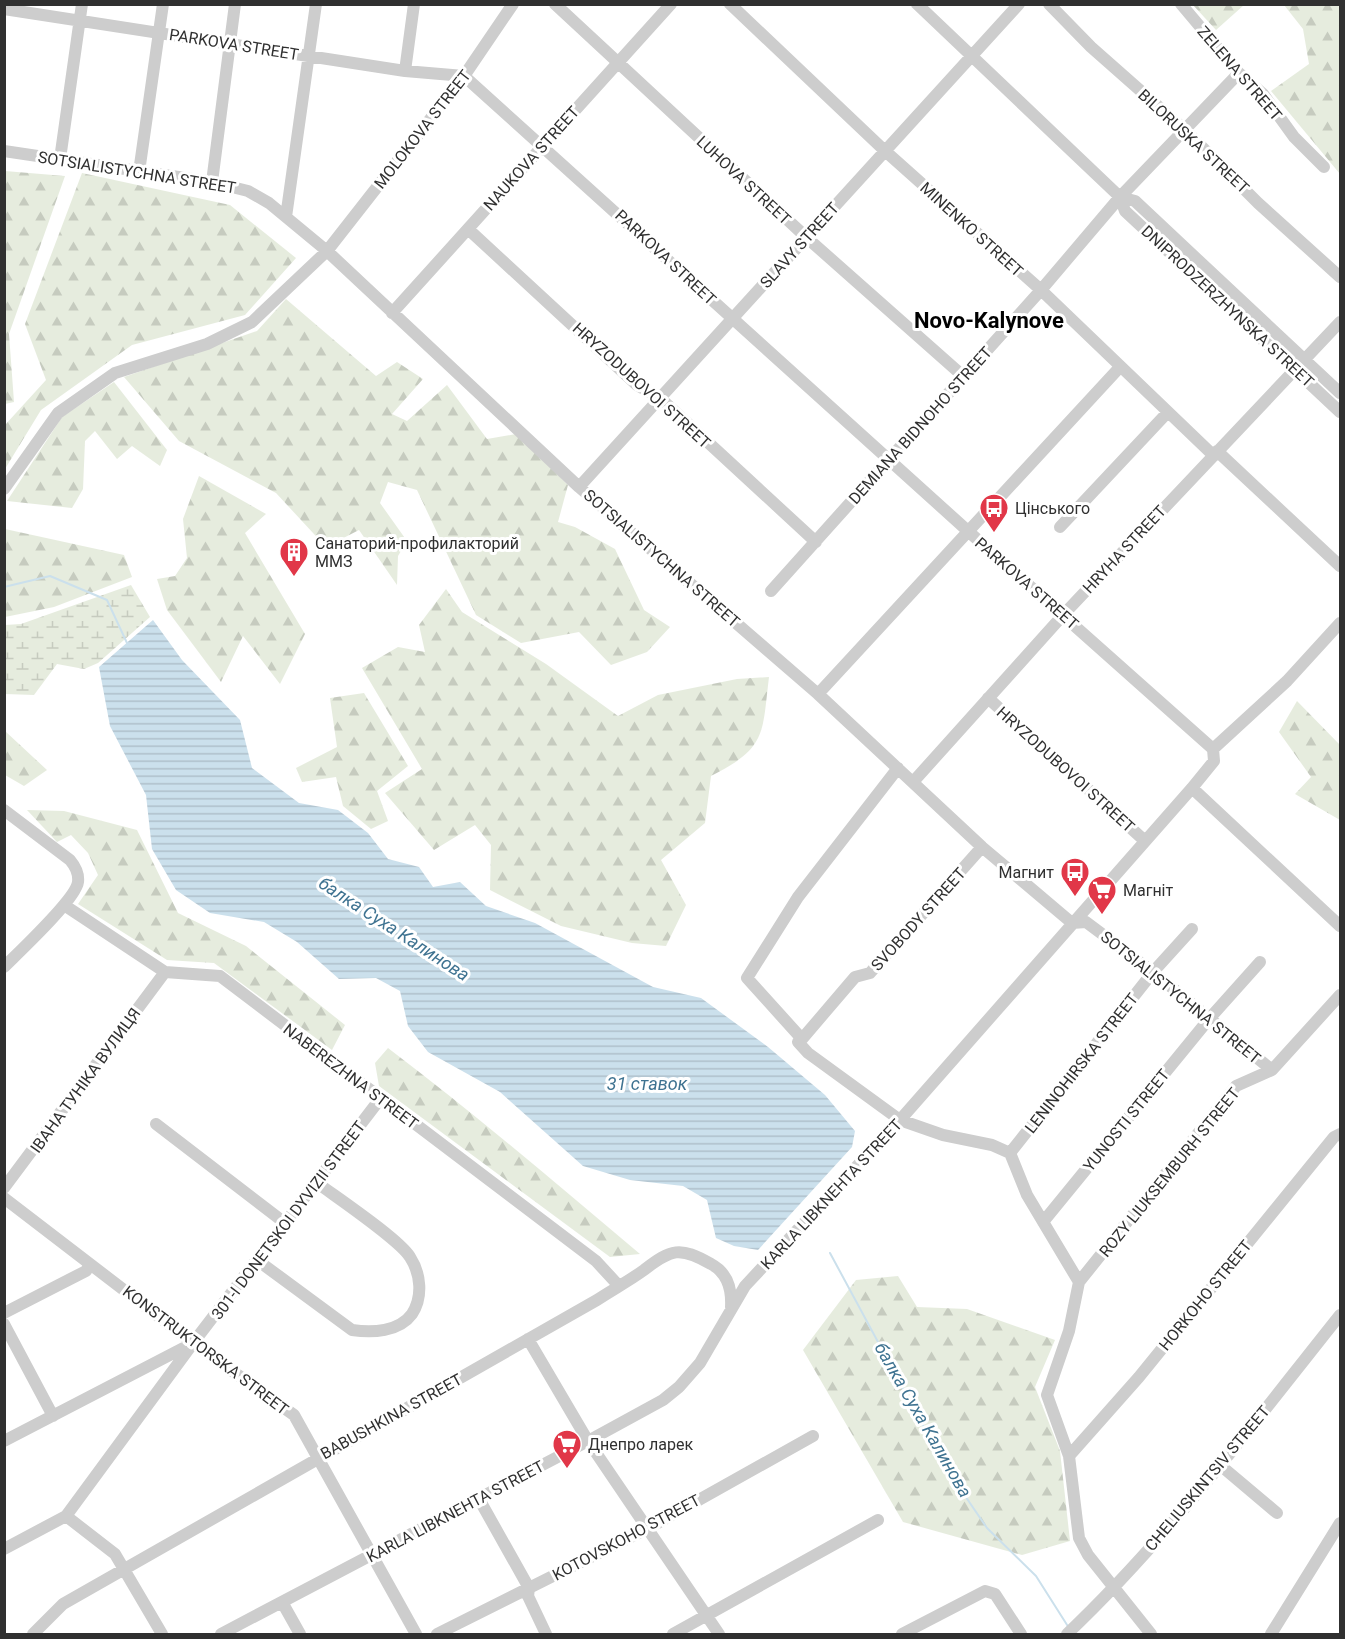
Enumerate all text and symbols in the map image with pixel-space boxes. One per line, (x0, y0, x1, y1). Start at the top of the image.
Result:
street label: ZELENA STREET (1193, 22, 1286, 125)
street label: PARKOVA STREET (168, 25, 300, 64)
street label: MOLOKOVA STREET (370, 66, 475, 192)
street label: BILORUSKA STREET (1134, 85, 1253, 198)
street label: NAUKOVA STREET (480, 102, 583, 214)
street label: LUHOVA STREET (693, 132, 795, 229)
street label: SOTSIALISTYCHNA STREET (37, 147, 238, 198)
street label: MINENKO STREET (916, 178, 1027, 281)
street label: SLAVY STREET (756, 198, 843, 292)
street label: PARKOVA STREET (611, 206, 720, 309)
street label: DNIPRODZERZHYNSKA STREET (1138, 221, 1318, 392)
district label: Novo-Kalynove (914, 308, 1064, 333)
street label: HRYZODUBOVOI STREET (569, 318, 715, 453)
street label: DEMIANA BIDNOHO STREET (845, 343, 996, 508)
street label: SOTSIALISTYCHNA STREET (580, 486, 744, 632)
bus stop icon: Цінського (978, 492, 1010, 534)
place label: Цінського (1015, 499, 1090, 518)
street label: HRYHA STREET (1079, 501, 1170, 597)
street label: PARKOVA STREET (971, 533, 1083, 634)
place label: Санаторий-профилакторий ММЗ (315, 534, 519, 571)
building icon: Санаторий-профилакторий ММЗ (278, 536, 310, 578)
street label: HRYZODUBOVOI STREET (993, 702, 1139, 837)
bus stop icon: Магнит (1059, 856, 1091, 898)
place label: Магнит (998, 863, 1054, 882)
street label: SVOBODY STREET (867, 864, 970, 975)
water label: балка Суха Калинова (315, 872, 473, 985)
supermarket icon: Магніт (1086, 874, 1118, 916)
place label: Магніт (1123, 881, 1174, 900)
street label: SOTSIALISTYCHNA STREET (1097, 927, 1265, 1068)
street label: LENINOHIRSKA STREET (1021, 989, 1142, 1137)
street label: ІВАНА ТУНІКА ВУЛИЦЯ (26, 1004, 144, 1157)
street label: NABEREZHNA STREET (280, 1020, 422, 1134)
street label: YUNOSTI STREET (1079, 1065, 1174, 1175)
water label: 31 ставок (607, 1073, 688, 1094)
street label: ROZY LIUKSEMBURH STREET (1095, 1084, 1244, 1261)
street label: KARLA LIBKNEHTA STREET (757, 1115, 906, 1273)
street label: 301-I DONETSKOI DYVIZII STREET (208, 1117, 370, 1323)
street label: HORKOHO STREET (1155, 1236, 1256, 1354)
street label: KONSTRUKTORSKA STREET (119, 1282, 293, 1419)
water label: балка Суха Калинова (871, 1339, 976, 1501)
street label: BABUSHKINA STREET (317, 1369, 466, 1463)
street label: CHELIUSKINTSIV STREET (1141, 1402, 1274, 1555)
supermarket icon: Днепро ларек (551, 1428, 583, 1470)
place label: Днепро ларек (588, 1435, 693, 1454)
street label: KARLA LIBKNEHTA STREET (363, 1456, 548, 1566)
street label: KOTOVSKOHO STREET (549, 1490, 704, 1584)

